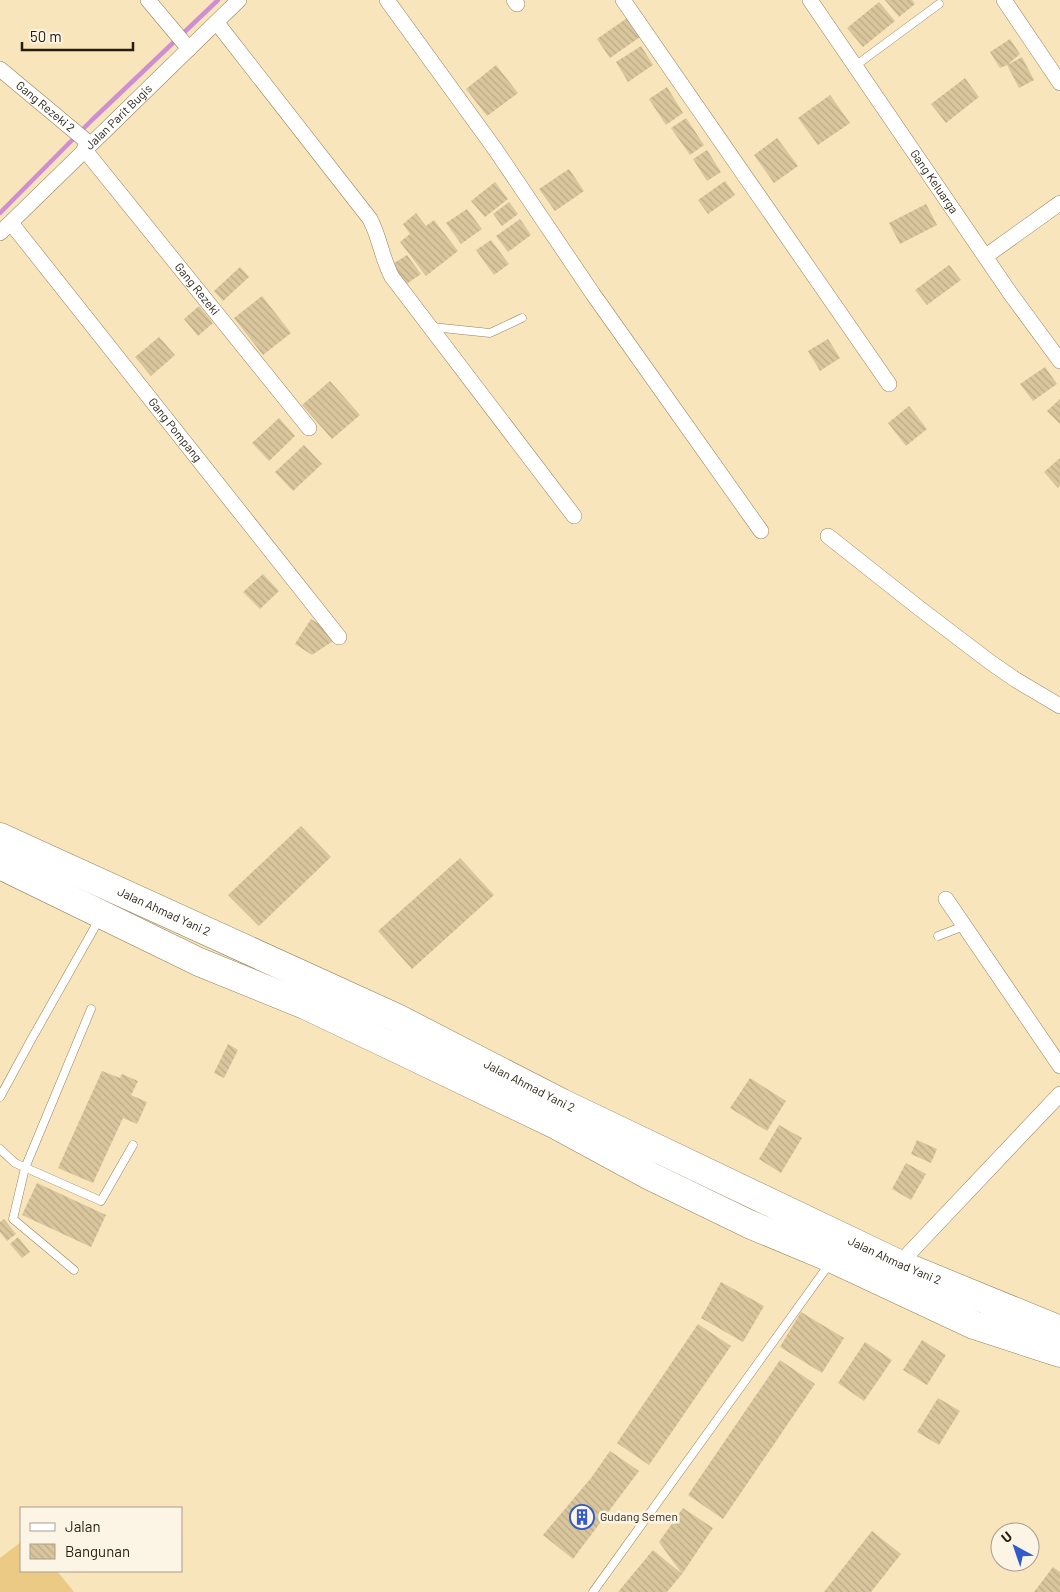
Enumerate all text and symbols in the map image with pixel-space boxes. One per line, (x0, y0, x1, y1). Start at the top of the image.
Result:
scale bar (22, 20, 134, 52)
text: 50 m (30, 27, 62, 45)
street label: Gang Rezeki 2 (14, 78, 78, 134)
street label: Jalan Parit Bugis (82, 81, 154, 152)
street label: Gang Keluarga (908, 146, 962, 216)
street label: Gang Rezeki (172, 259, 223, 318)
street label: Gang Pompang (146, 394, 205, 464)
street label: Jalan Ahmad Yani 2 (116, 884, 213, 938)
street label: Jalan Ahmad Yani 2 (482, 1056, 577, 1114)
street label: Jalan Ahmad Yani 2 (846, 1233, 944, 1287)
building icon: Gudang Semen (569, 1504, 595, 1530)
legend (20, 1507, 182, 1572)
place label: Gudang Semen (600, 1509, 678, 1523)
text: Jalan (65, 1517, 101, 1535)
north arrow (990, 1522, 1040, 1572)
text: U (997, 1527, 1015, 1546)
text: Bangunan (65, 1542, 130, 1560)

